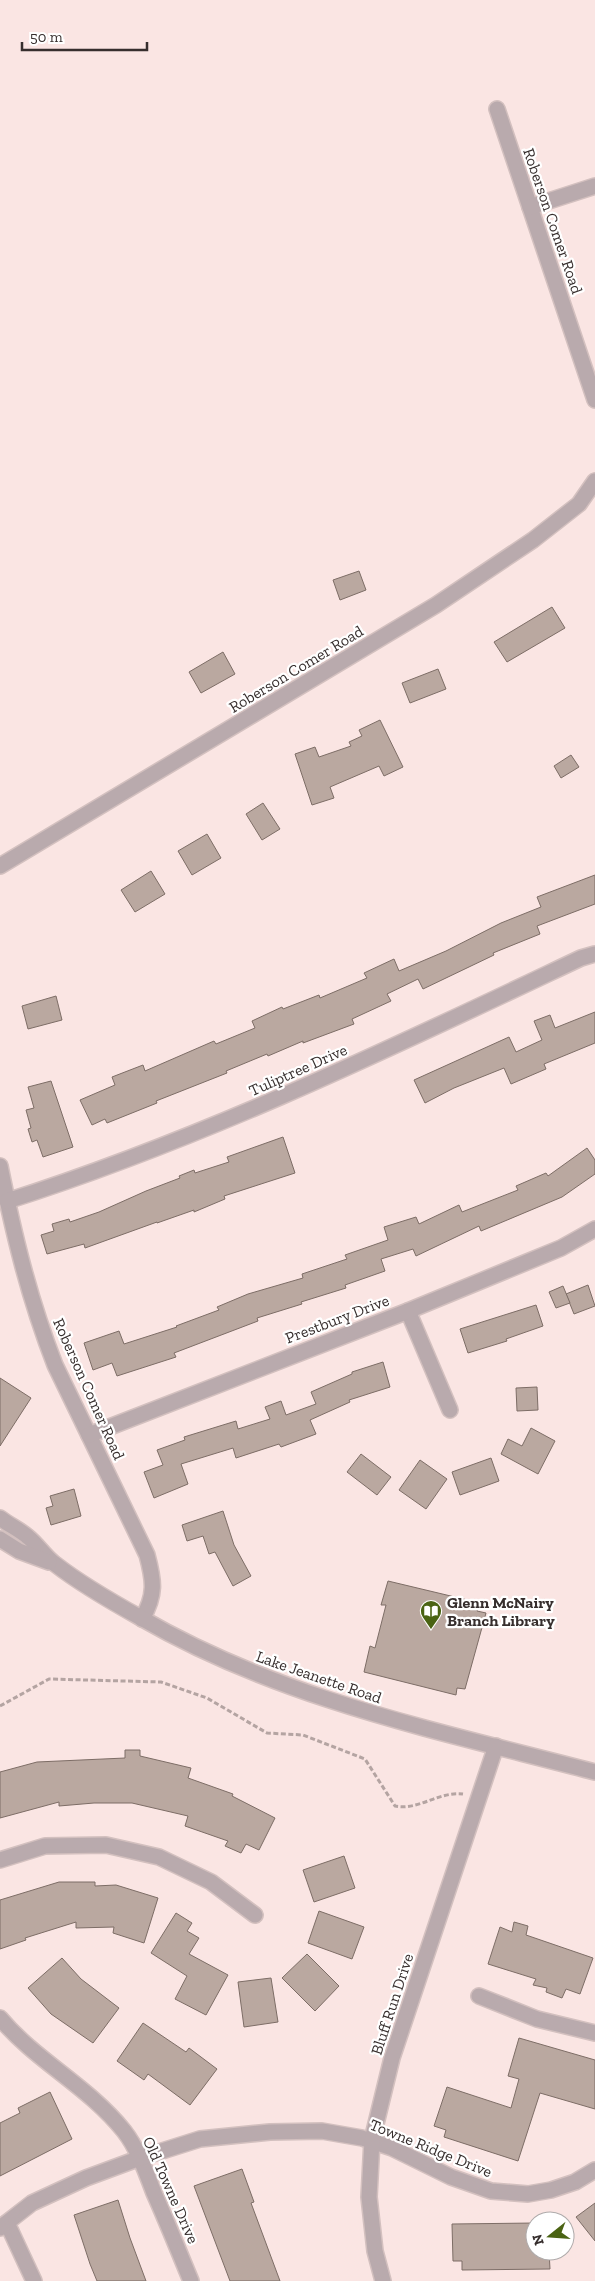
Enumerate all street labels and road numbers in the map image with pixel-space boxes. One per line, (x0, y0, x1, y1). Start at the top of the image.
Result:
street label: Roberson Comer Road (519, 146, 587, 297)
street label: Roberson Comer Road (226, 621, 367, 717)
street label: Tuliptree Drive (246, 1040, 350, 1100)
street label: Prestbury Drive (282, 1290, 392, 1348)
street label: Roberson Comer Road (49, 1315, 129, 1463)
street label: Lake Jeanette Road (254, 1647, 385, 1707)
street label: Bluff Run Drive (367, 1951, 417, 2057)
street label: Towne Ridge Drive (367, 2115, 495, 2181)
street label: Old Towne Drive (139, 2134, 203, 2246)

